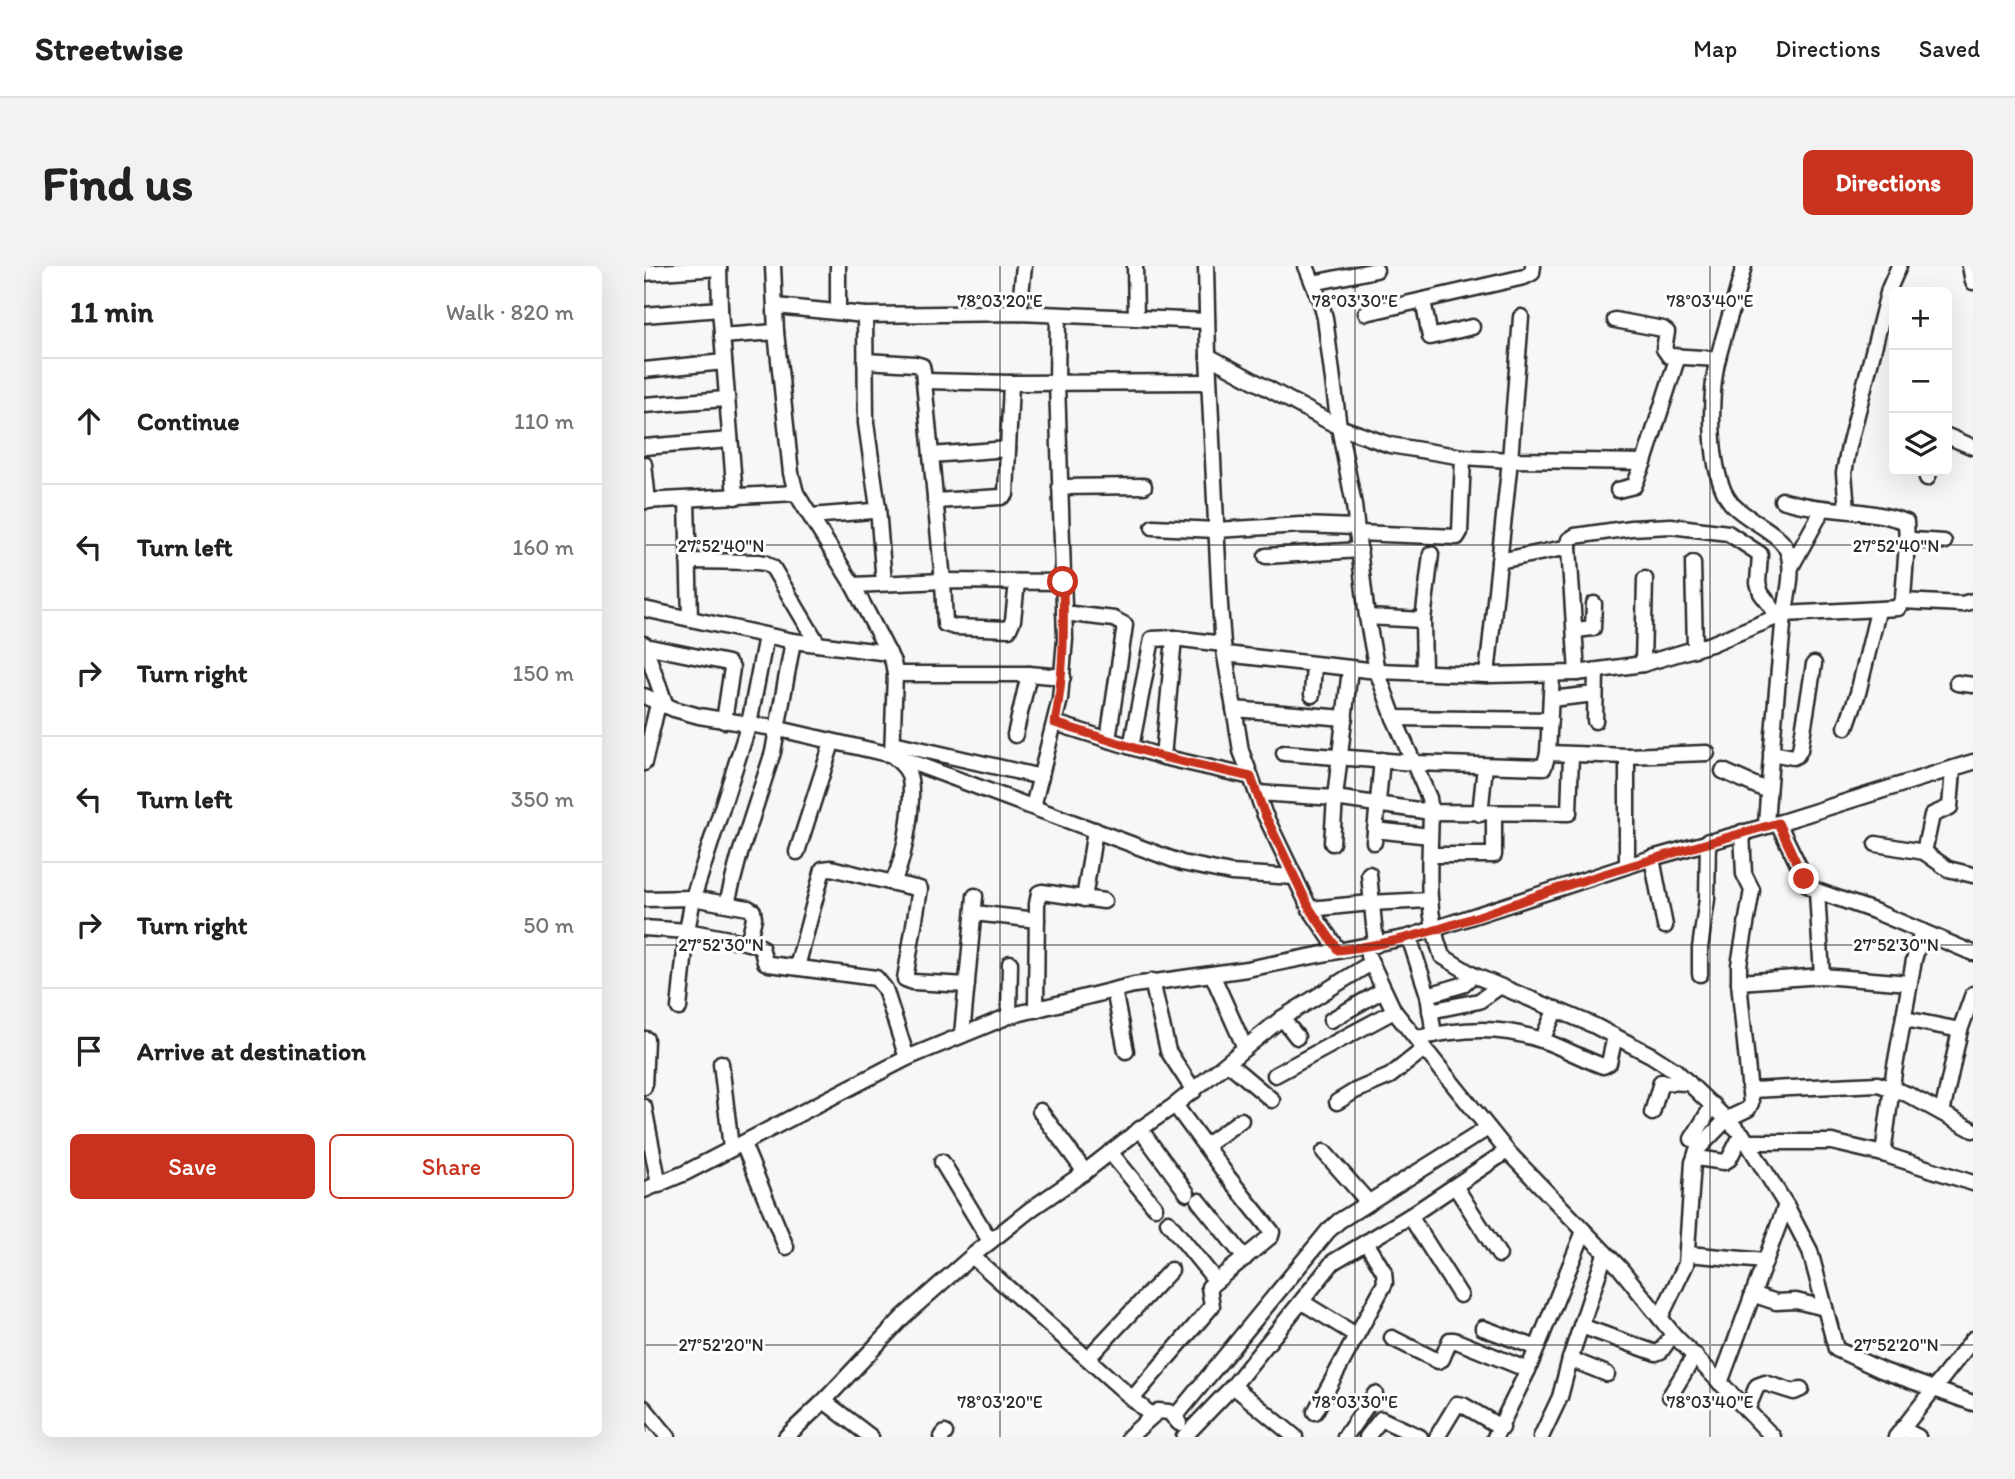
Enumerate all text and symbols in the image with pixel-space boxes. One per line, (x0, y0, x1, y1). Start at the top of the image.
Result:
text: Streetwise (35, 29, 184, 68)
text: Map (1693, 34, 1737, 63)
text: Directions (1775, 34, 1881, 63)
text: Saved (1919, 34, 1980, 63)
button: Directions (1803, 150, 1973, 215)
text: Find us (42, 153, 193, 212)
map controls (1889, 287, 1952, 476)
button: + (1889, 287, 1952, 350)
text: 78°03'20"E (957, 290, 1043, 312)
text: 78°03'30"E (1312, 290, 1398, 312)
text: 78°03'40"E (1667, 290, 1753, 312)
text: 11 min (70, 293, 154, 330)
text: Walk · 820 m (446, 298, 574, 326)
button: − (1889, 350, 1952, 413)
icon: ahead (70, 402, 108, 440)
text: Continue (137, 405, 240, 437)
text: 110 m (514, 407, 574, 435)
button: layers (1889, 413, 1952, 476)
icon: left (70, 528, 108, 566)
text: Turn left (137, 531, 233, 563)
text: 160 m (512, 533, 574, 561)
text: 27°52'40"N (678, 535, 764, 557)
text: 27°52'40"N (1853, 535, 1939, 557)
route start (1047, 566, 1078, 597)
icon: right (70, 654, 108, 692)
text: Turn right (137, 657, 248, 689)
text: 150 m (513, 659, 574, 687)
icon: left (70, 780, 108, 818)
text: Turn left (137, 783, 233, 815)
text: 350 m (511, 785, 574, 813)
route end (1788, 863, 1819, 894)
icon: right (70, 906, 108, 944)
text: Turn right (137, 909, 248, 941)
text: 50 m (523, 911, 574, 939)
text: 27°52'30"N (678, 934, 764, 956)
text: 27°52'30"N (1853, 934, 1939, 956)
icon: arrive (70, 1032, 108, 1070)
text: Arrive at destination (137, 1035, 366, 1067)
button: Save (70, 1134, 315, 1199)
button: Share (329, 1134, 574, 1199)
text: 27°52'20"N (678, 1334, 764, 1356)
text: 27°52'20"N (1853, 1334, 1939, 1356)
text: 78°03'20"E (957, 1391, 1043, 1413)
text: 78°03'30"E (1312, 1391, 1398, 1413)
text: 78°03'40"E (1667, 1391, 1753, 1413)

